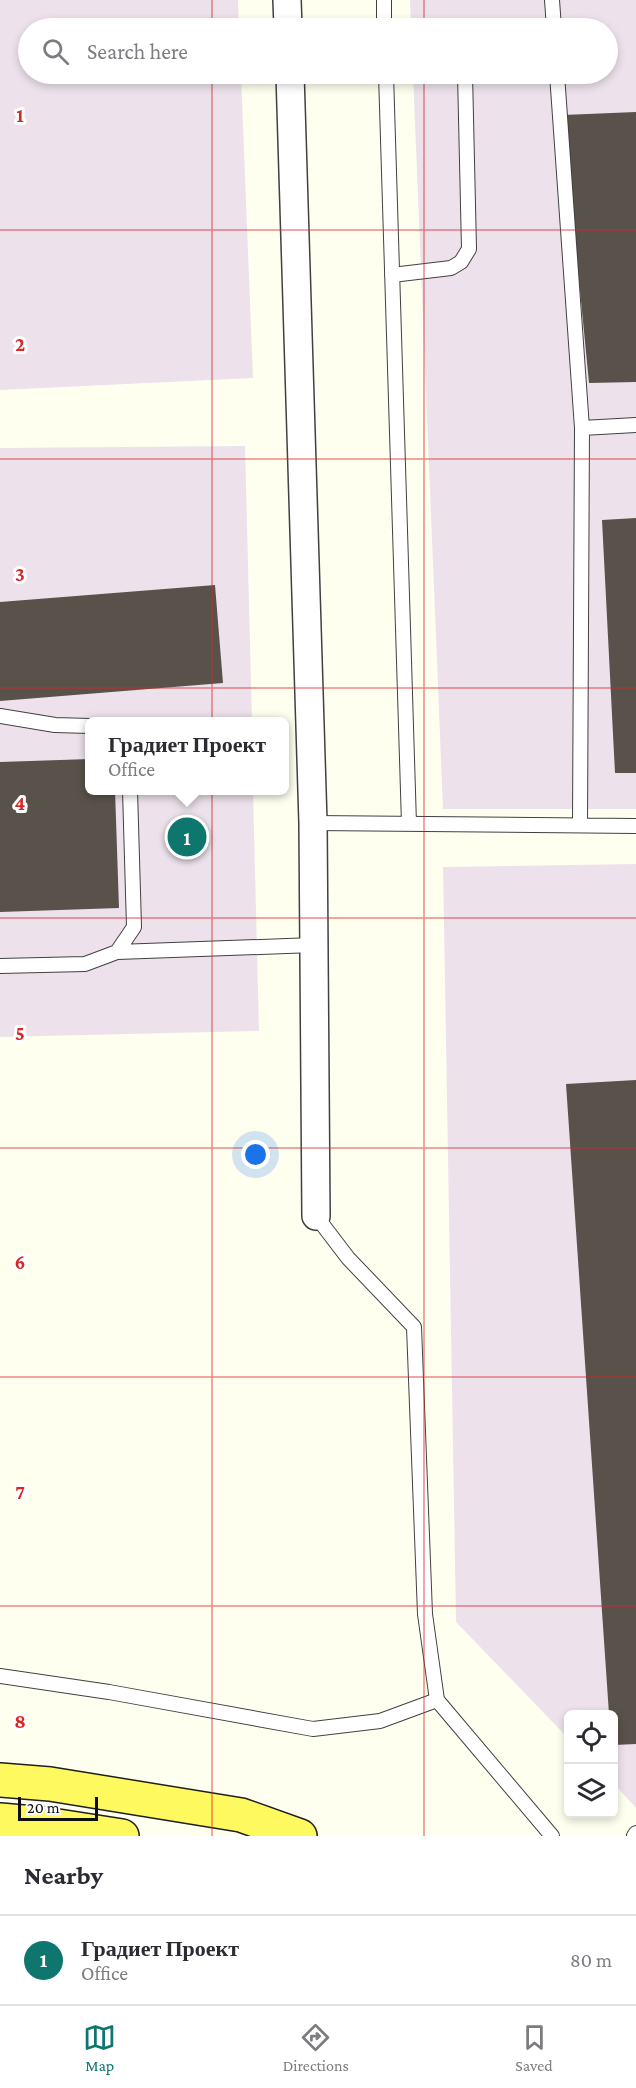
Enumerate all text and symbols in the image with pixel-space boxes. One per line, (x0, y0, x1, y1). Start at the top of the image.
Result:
search box (18, 18, 618, 84)
icon: search (39, 35, 72, 68)
text: Search here (87, 39, 188, 64)
text: 1 (16, 104, 24, 126)
text: 2 (15, 333, 25, 355)
text: 3 (15, 563, 25, 585)
popup (85, 717, 289, 795)
text: Градиет Проект (108, 732, 266, 757)
text: Office (108, 758, 155, 780)
text: 4 (15, 792, 26, 814)
pin: 1 (168, 814, 207, 860)
text: 5 (15, 1022, 25, 1044)
your location (241, 1140, 270, 1169)
text: 6 (15, 1251, 25, 1273)
text: 7 (15, 1481, 25, 1503)
text: 8 (14, 1710, 26, 1732)
map controls (564, 1710, 618, 1818)
button: locate (564, 1710, 618, 1764)
button: layers (564, 1764, 618, 1818)
scale bar (18, 1794, 98, 1822)
text: 20 m (27, 1799, 60, 1816)
text: Nearby (24, 1861, 103, 1890)
text: Градиет Проект (81, 1936, 239, 1961)
text: 1 (40, 1949, 47, 1971)
text: 80 m (570, 1949, 612, 1971)
text: Office (81, 1962, 128, 1984)
tab: Map (83, 2021, 116, 2074)
tab: Directions (283, 2021, 349, 2074)
tab: Saved (515, 2021, 553, 2074)

